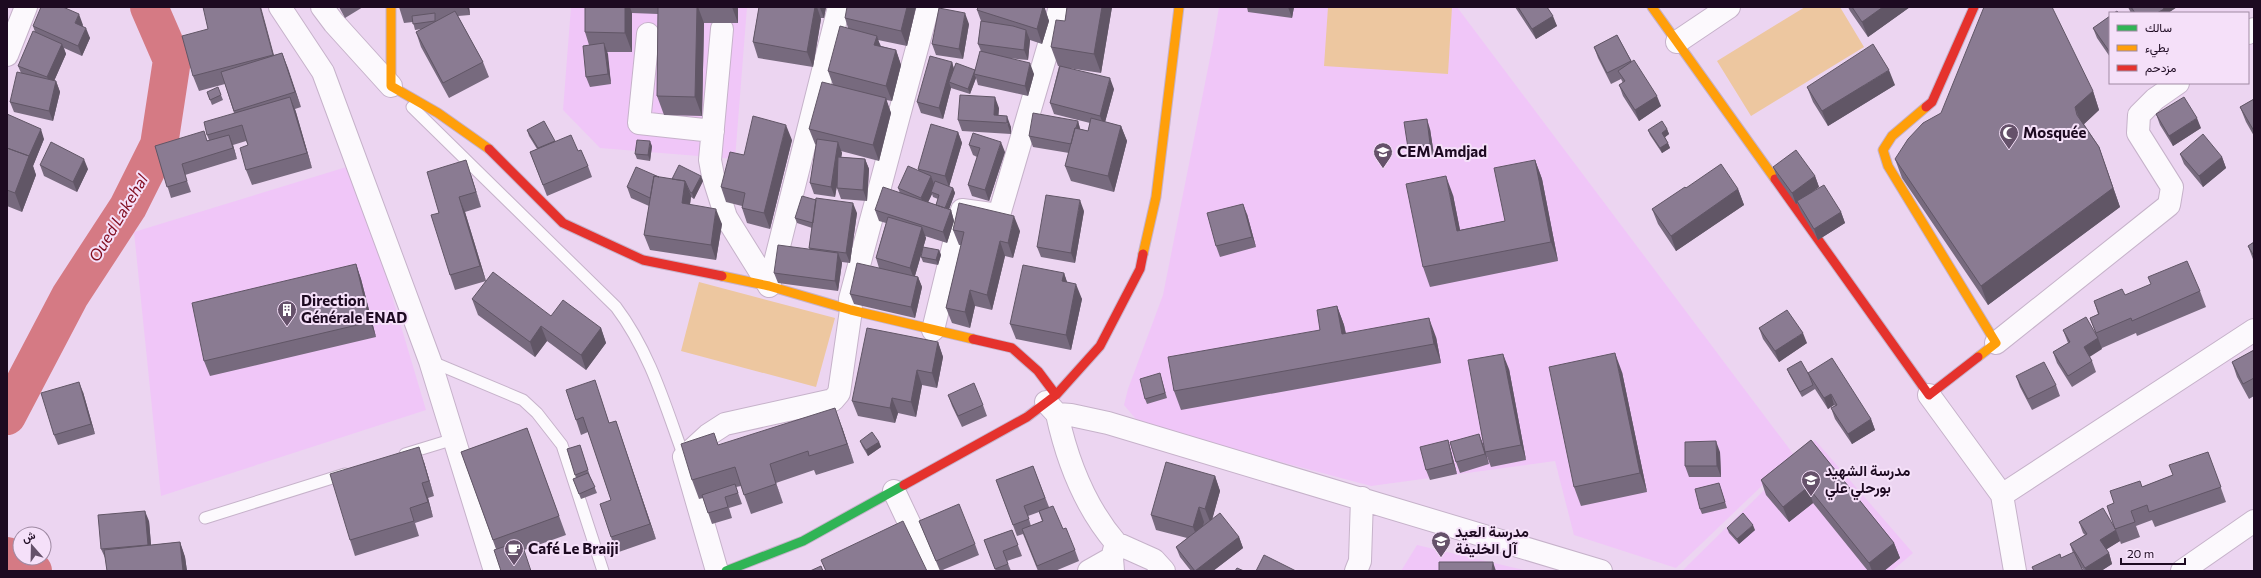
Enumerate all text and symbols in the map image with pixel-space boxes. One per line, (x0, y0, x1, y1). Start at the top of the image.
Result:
legend (2109, 12, 2249, 84)
text: سالك (2145, 20, 2172, 34)
text: بطيء (2145, 40, 2169, 58)
text: مزدحم (2145, 60, 2176, 76)
mosque icon: Mosquée (1998, 122, 2020, 150)
place label: Mosquée (2023, 123, 2086, 141)
school or university icon: CEM Amdjad (1372, 141, 1394, 169)
place label: CEM Amdjad (1397, 142, 1487, 160)
water label: Oued Lakehal (84, 170, 152, 265)
place label: Direction Générale ENAD (301, 291, 407, 326)
building icon: Direction Générale ENAD (276, 299, 298, 327)
place label: مدرسة الشهيد بورحلي علي (1825, 461, 1910, 501)
school or university icon: مدرسة الشهيد بورحلي علي (1800, 469, 1822, 497)
place label: مدرسة العيد آل الخليفة (1455, 522, 1529, 558)
north arrow (12, 526, 52, 566)
text: ش (20, 528, 37, 545)
school or university icon: مدرسة العيد آل الخليفة (1430, 530, 1452, 558)
cafe icon: Café Le Braiji (503, 538, 525, 566)
place label: Café Le Braiji (528, 539, 619, 557)
scale bar (2121, 540, 2185, 566)
text: 20 m (2127, 546, 2154, 560)

